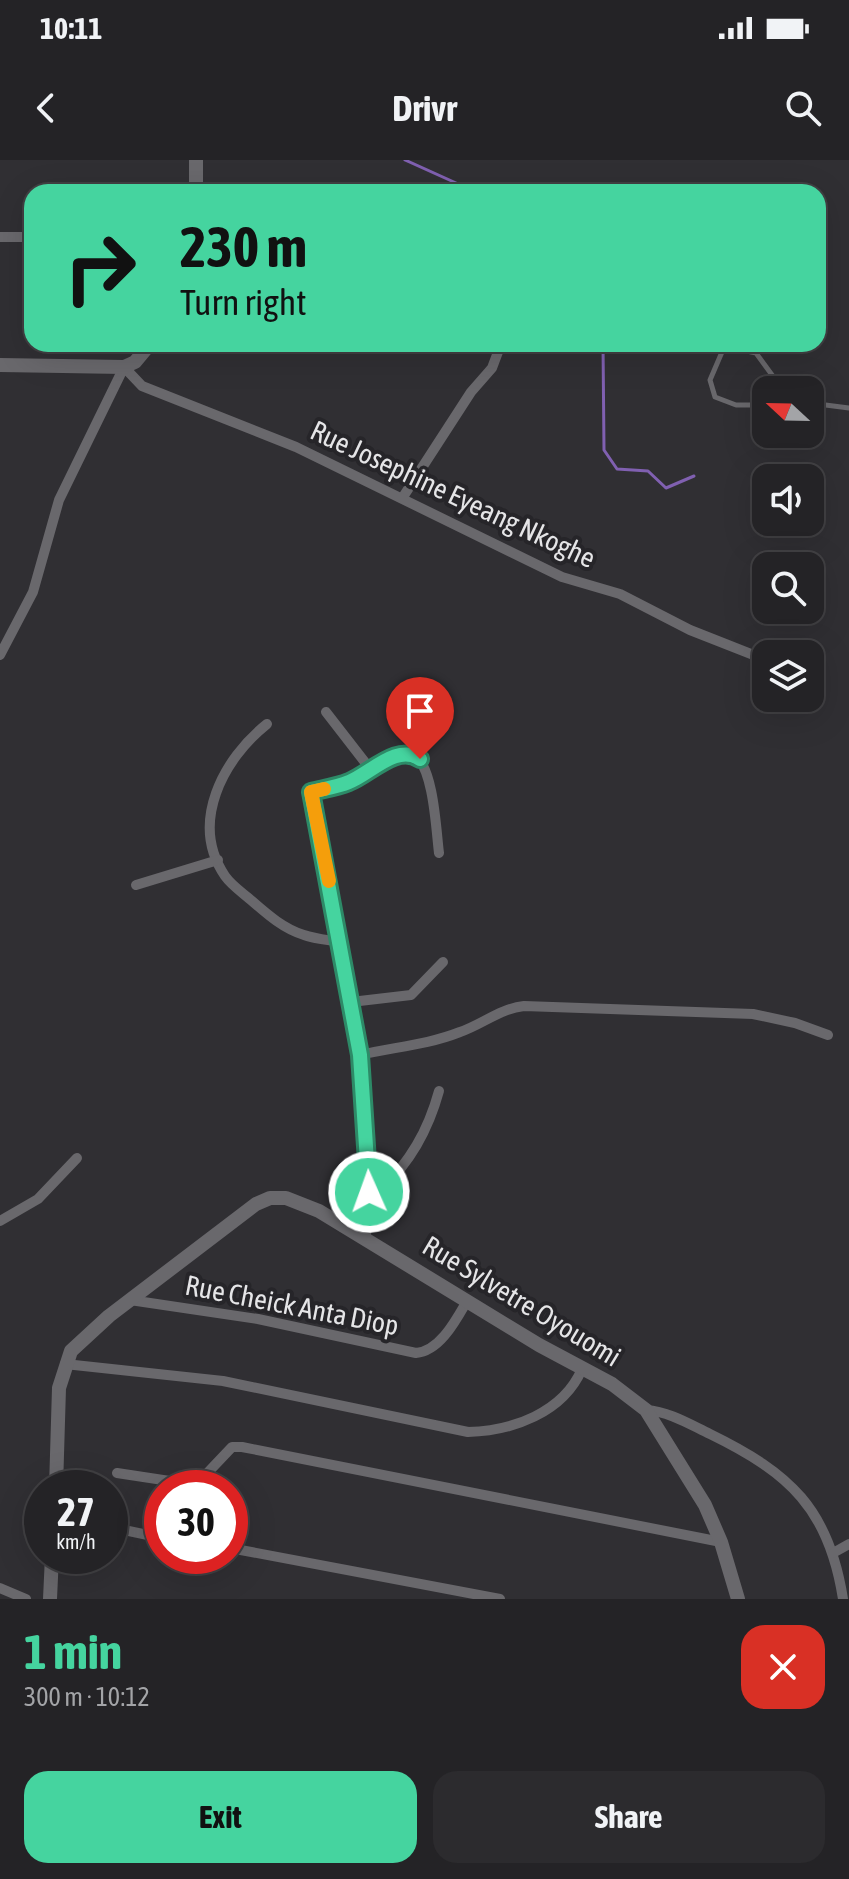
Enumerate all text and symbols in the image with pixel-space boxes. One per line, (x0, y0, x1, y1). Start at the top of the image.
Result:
text: 10:11 (40, 11, 102, 45)
icon: back (24, 86, 68, 130)
icon: search (781, 86, 825, 130)
text: Drivr (392, 87, 457, 129)
text: 230 m (180, 215, 307, 279)
icon: right (48, 216, 152, 320)
text: Turn right (180, 281, 307, 323)
north arrow (752, 376, 824, 448)
map controls (752, 376, 824, 712)
street label: Rue Josephine Eyeang Nkoghe (306, 414, 600, 574)
button: sound (752, 464, 824, 536)
button: search (752, 552, 824, 624)
button: layers (752, 640, 824, 712)
pin (386, 677, 454, 759)
icon: arrive (398, 689, 442, 733)
position arrow (327, 1150, 411, 1234)
street label: Rue Sylvetre Oyouomi (417, 1229, 627, 1373)
street label: Rue Cheick Anta Diop (183, 1269, 401, 1341)
speed limit sign: 30 (144, 1470, 248, 1574)
text: 27 (57, 1489, 95, 1534)
text: km/h (56, 1530, 96, 1553)
text: 1 min (24, 1624, 122, 1679)
button: close (741, 1625, 825, 1709)
text: 300 m · 10:12 (24, 1682, 150, 1712)
button: Exit (24, 1771, 417, 1863)
button: Share (433, 1771, 825, 1863)

